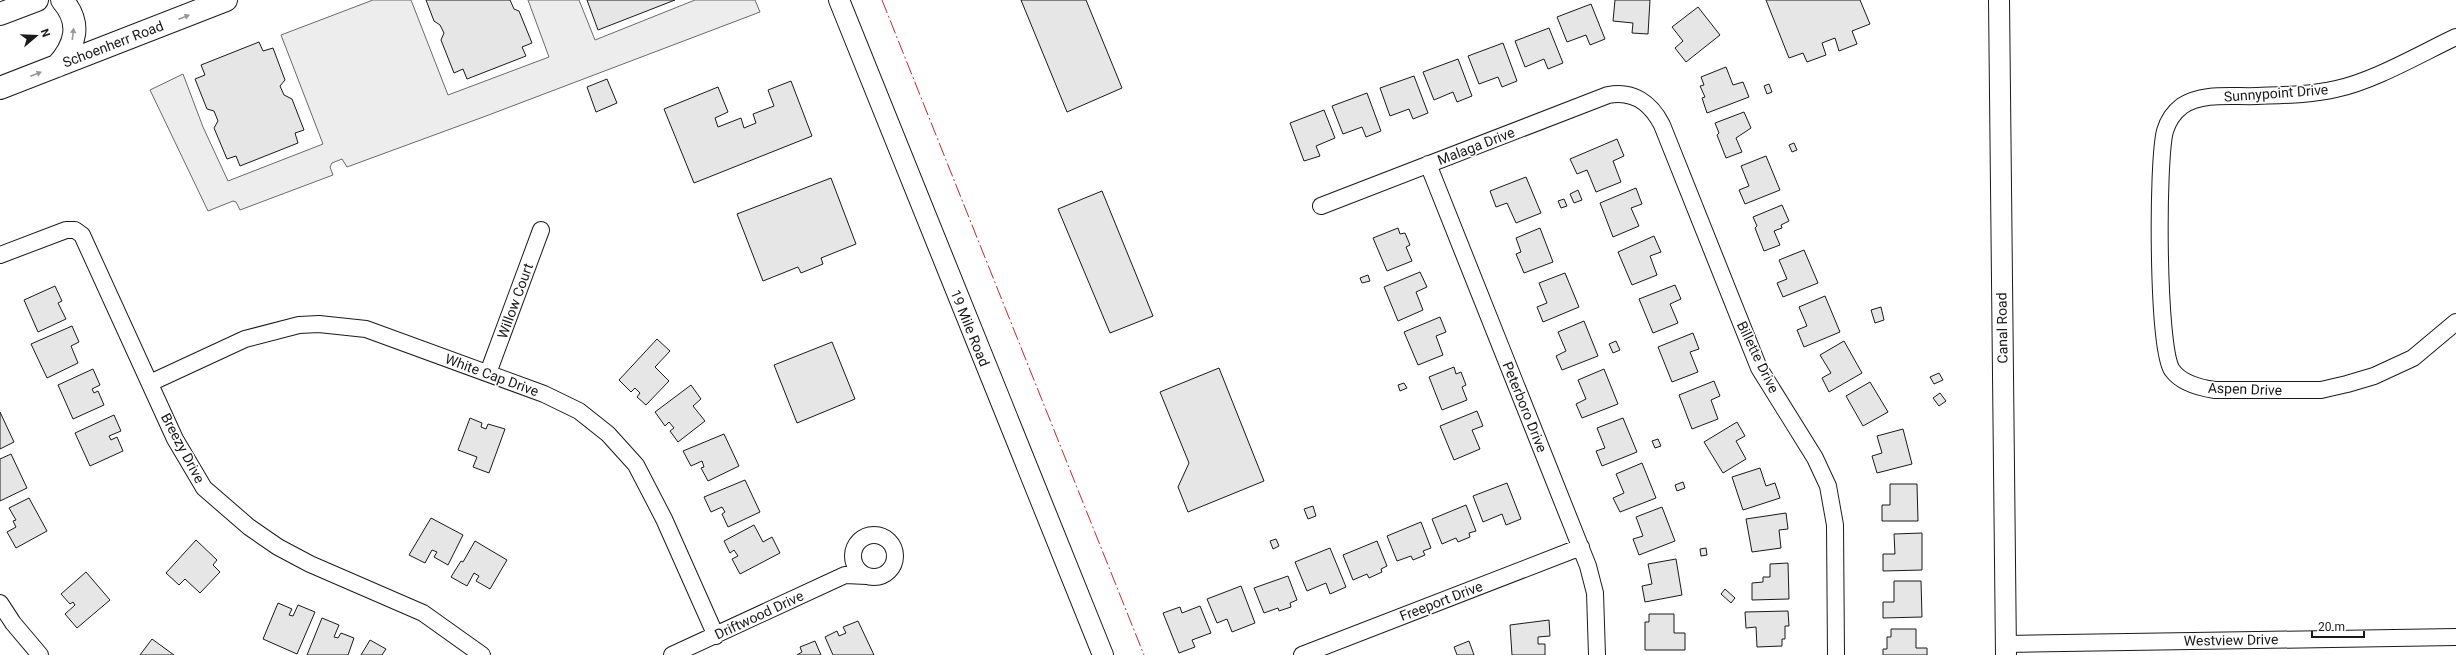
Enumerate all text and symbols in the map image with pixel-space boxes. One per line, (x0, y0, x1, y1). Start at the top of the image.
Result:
one-way arrow (178, 13, 190, 19)
north arrow (16, 16, 56, 56)
street label: Schoenherr Road (60, 17, 166, 71)
text: N (38, 27, 52, 39)
one-way arrow (70, 28, 76, 40)
one-way arrow (31, 70, 43, 76)
street label: Sunnypoint Drive (2223, 81, 2329, 105)
street label: Malaga Drive (1435, 124, 1517, 168)
street label: Willow Court (494, 261, 536, 341)
street label: 19 Mile Road (947, 287, 993, 369)
street label: Canal Road (1993, 292, 2011, 364)
street label: Billette Drive (1734, 318, 1782, 396)
street label: White Cap Drive (443, 351, 541, 399)
street label: Peterboro Drive (1500, 359, 1550, 455)
street label: Aspen Drive (2208, 380, 2282, 398)
street label: Breezy Drive (158, 410, 208, 486)
street label: Freeport Drive (1397, 578, 1485, 624)
street label: Driftwood Drive (712, 587, 806, 643)
scale bar (2312, 613, 2364, 639)
text: 20 m (2318, 620, 2345, 634)
street label: Westview Drive (2184, 631, 2278, 649)

